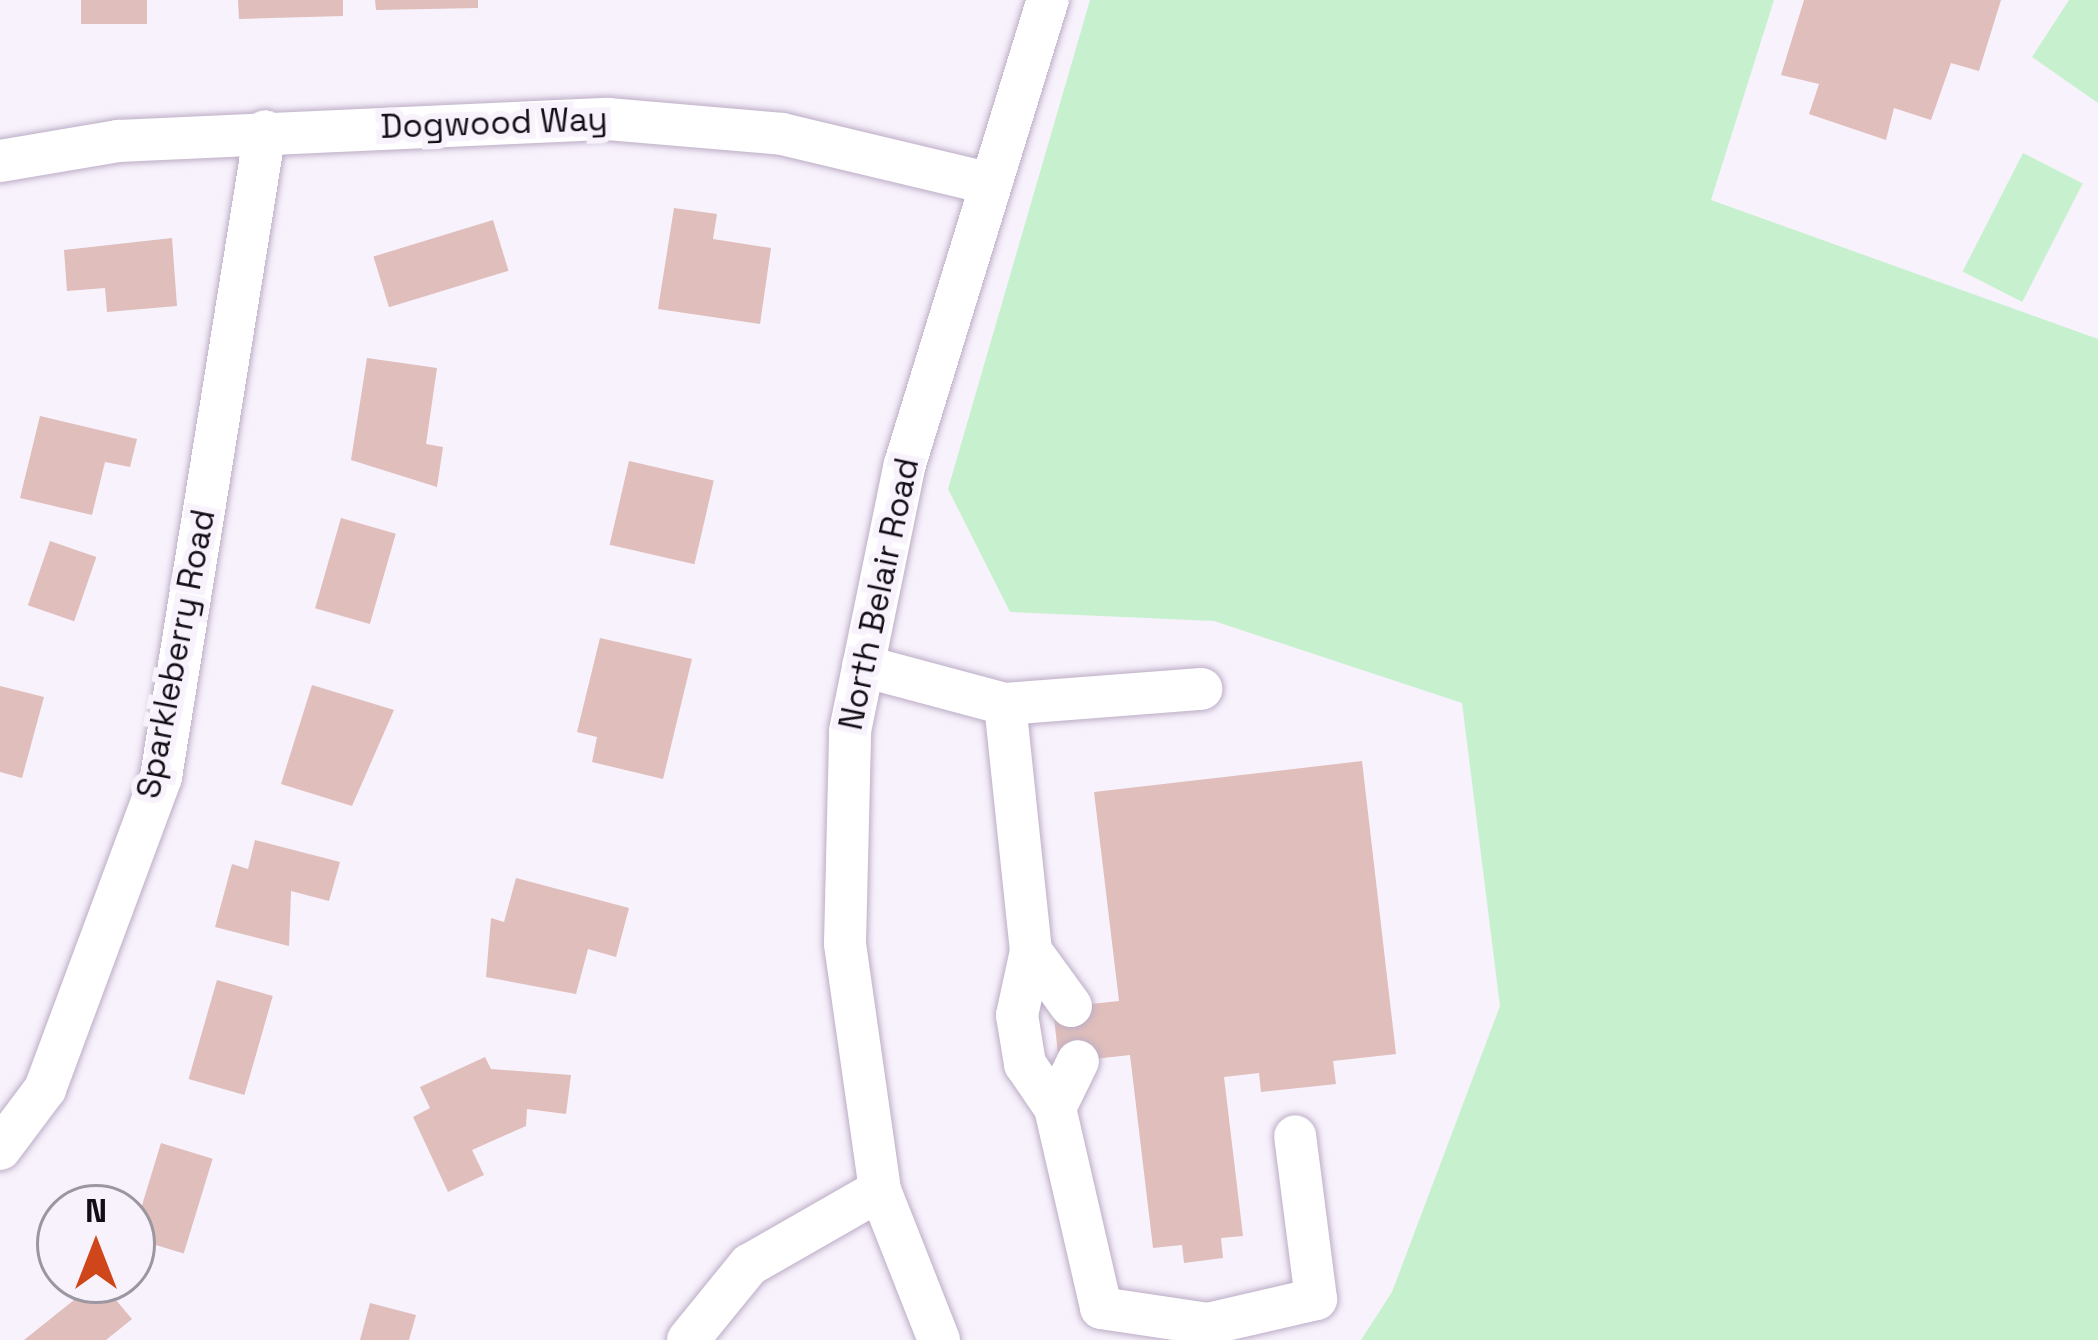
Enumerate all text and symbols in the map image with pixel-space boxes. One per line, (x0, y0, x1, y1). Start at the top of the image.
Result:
street label: Dogwood Way (380, 100, 608, 148)
street label: North Belair Road (832, 454, 928, 734)
street label: Sparkleberry Road (130, 506, 224, 802)
north arrow (36, 1184, 156, 1304)
text: N (85, 1190, 107, 1232)

